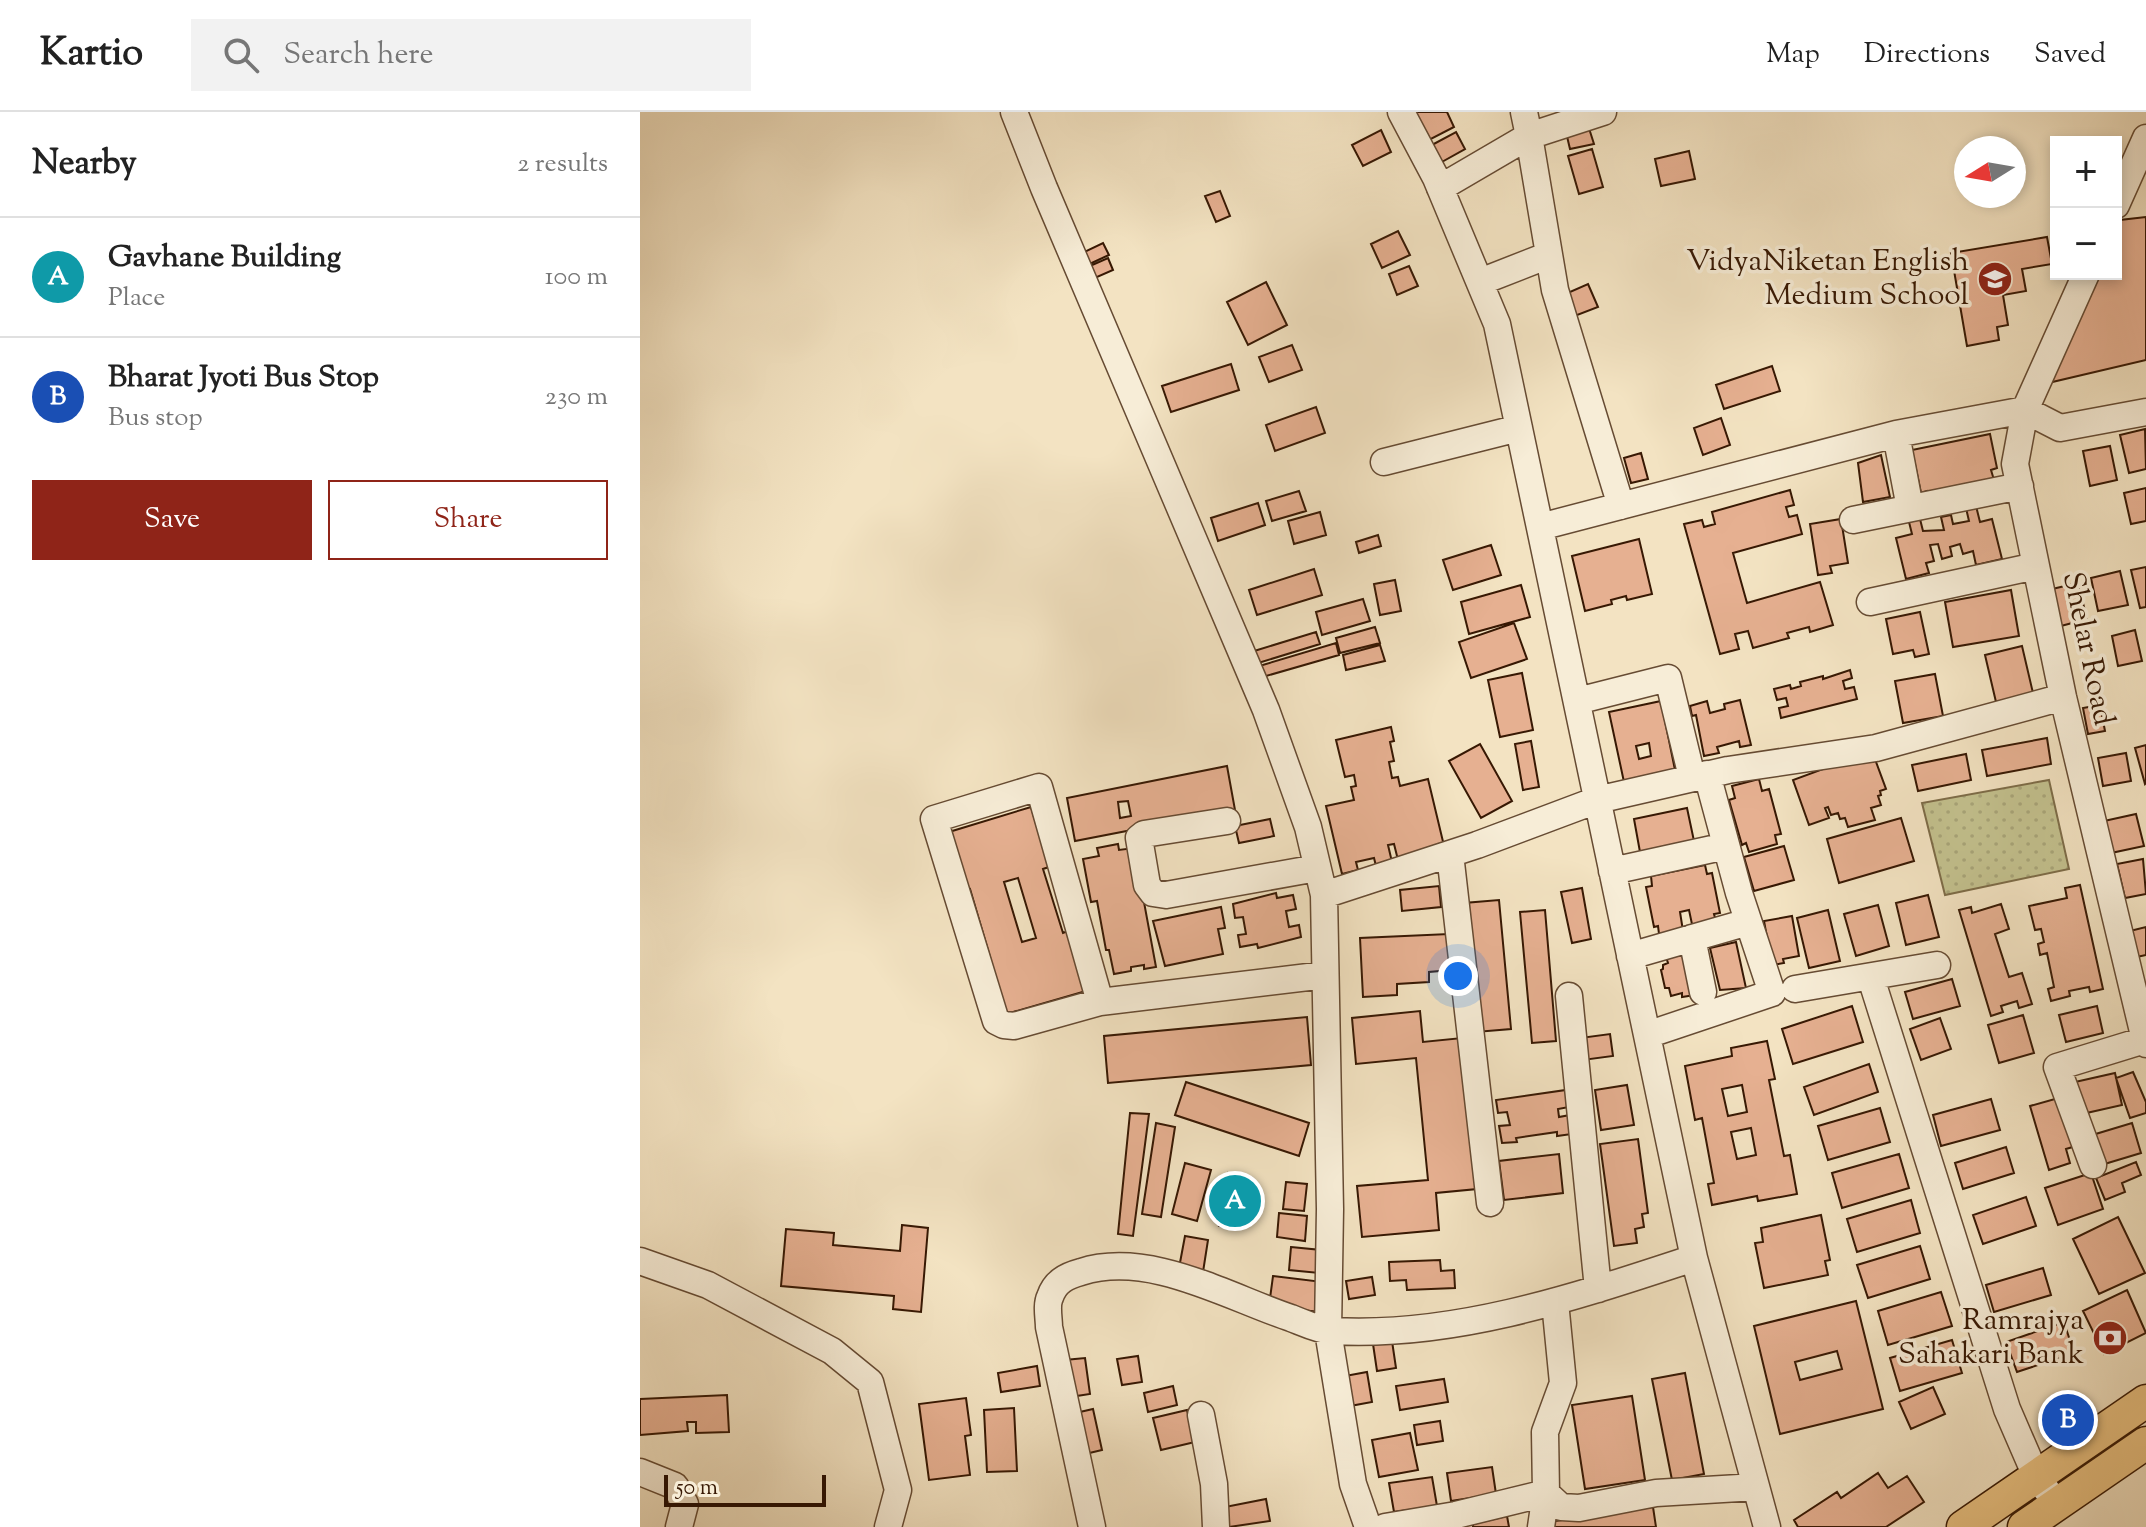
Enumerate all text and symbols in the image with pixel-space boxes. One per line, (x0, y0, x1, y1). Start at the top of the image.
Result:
search box (191, 19, 751, 91)
text: Kartio (40, 28, 143, 82)
icon: search (219, 33, 263, 77)
text: Search here (283, 34, 434, 77)
text: Map (1766, 35, 1820, 75)
text: Directions (1864, 35, 1990, 75)
text: Saved (2034, 35, 2106, 75)
north arrow (1954, 136, 2026, 208)
map controls (2050, 136, 2122, 280)
button: + (2050, 136, 2122, 208)
text: Nearby (32, 140, 137, 189)
text: 2 results (517, 146, 608, 183)
button: − (2050, 208, 2122, 280)
text: Gavhane Building (108, 237, 341, 280)
place label: VidyaNiketan English Medium School (1686, 241, 1969, 318)
text: A (47, 259, 69, 296)
text: 100 m (545, 259, 608, 296)
school or university icon: VidyaNiketan English Medium School (1976, 260, 2014, 298)
text: Place (108, 280, 165, 317)
text: Bharat Jyoti Bus Stop (108, 357, 379, 400)
text: B (50, 379, 66, 416)
text: 230 m (545, 379, 608, 416)
text: Bus stop (108, 400, 203, 437)
button: Save (32, 480, 312, 560)
button: Share (328, 480, 608, 560)
street label: Shelar Road (2050, 568, 2124, 730)
your location (1438, 956, 1478, 996)
pin: A (1209, 1171, 1261, 1231)
place label: Ramrajya Sahakari Bank (1898, 1300, 2084, 1377)
bank icon: Ramrajya Sahakari Bank (2091, 1319, 2129, 1357)
pin: B (2042, 1390, 2094, 1450)
scale bar (664, 1471, 826, 1507)
text: 50 m (676, 1473, 718, 1505)

